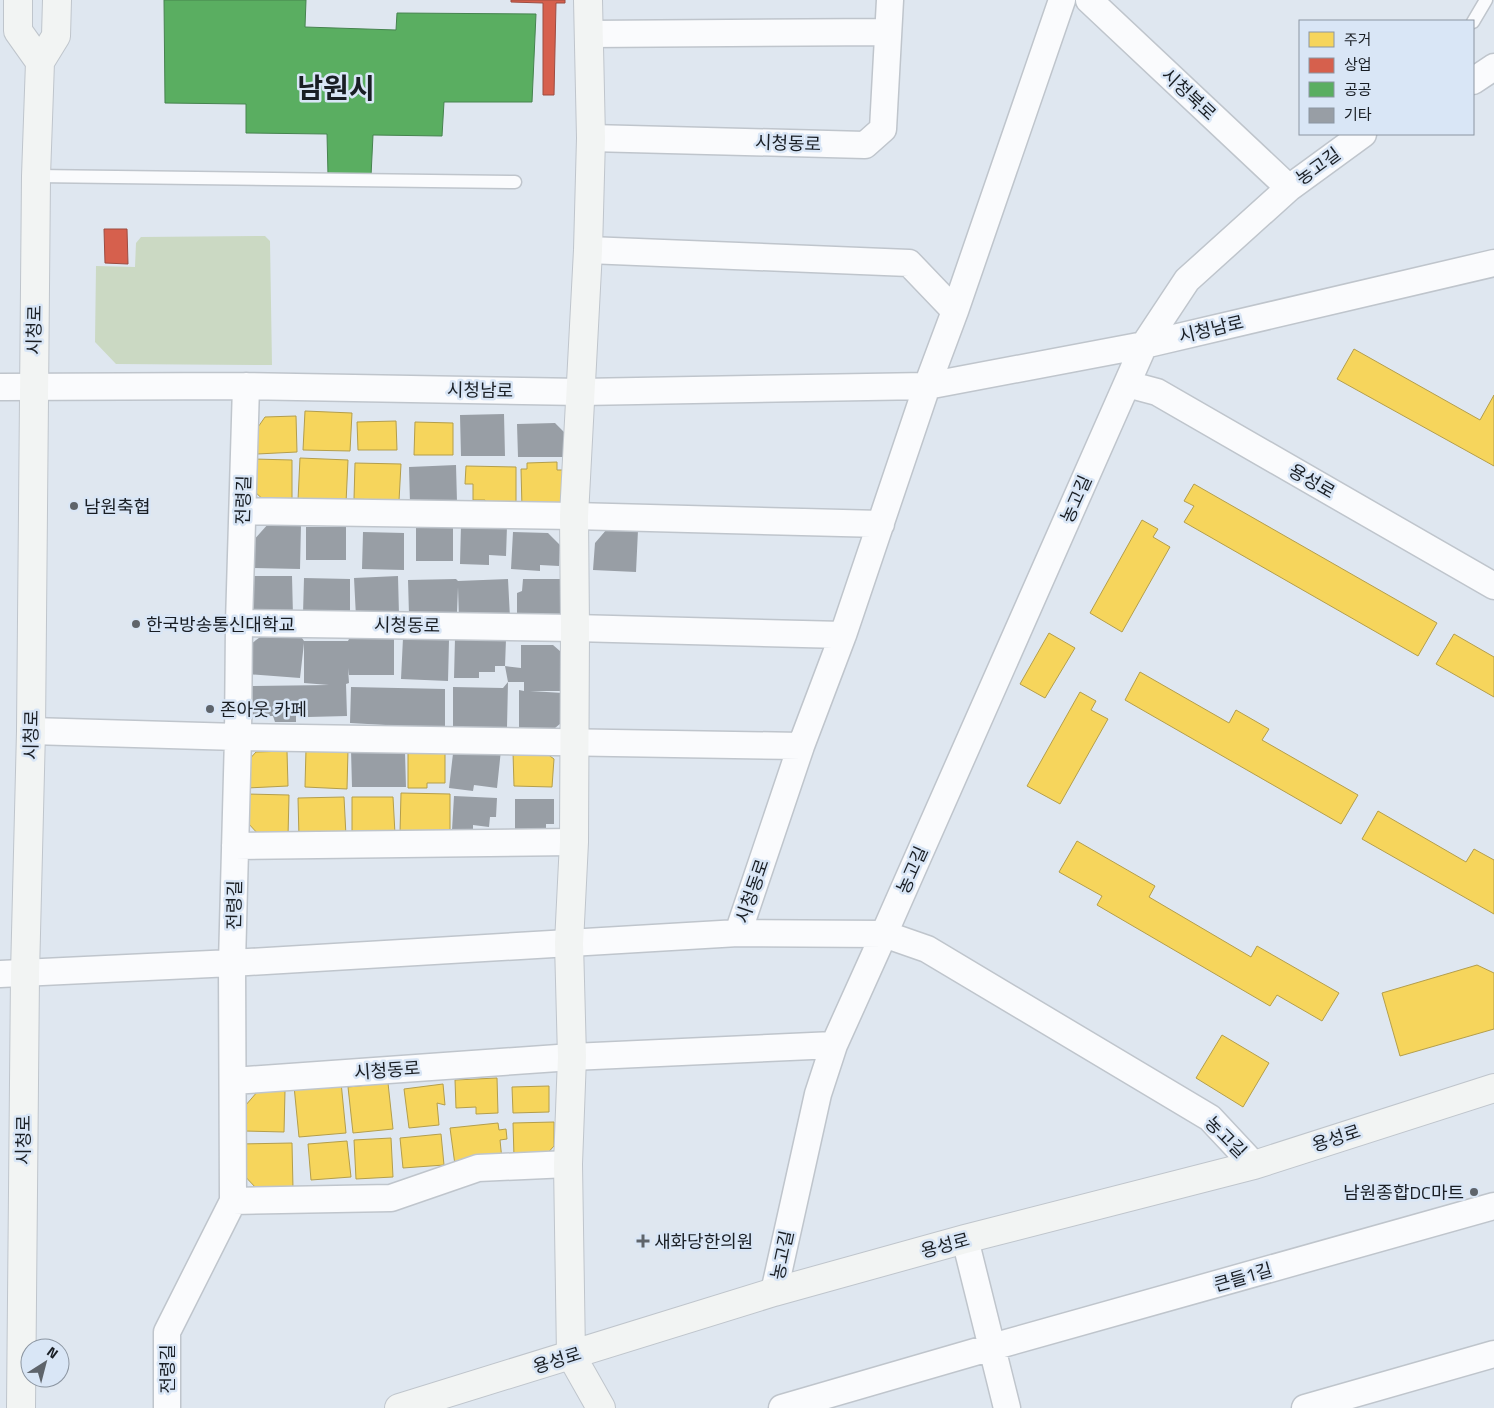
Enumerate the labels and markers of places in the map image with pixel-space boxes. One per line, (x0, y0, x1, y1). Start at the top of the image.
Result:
place label: 남원축협 (84, 493, 150, 520)
marker: 남원축협 (68, 500, 80, 512)
place label: 한국방송통신대학교 (146, 611, 295, 638)
marker: 한국방송통신대학교 (130, 618, 142, 630)
place label: 존아웃 카페 (220, 696, 307, 723)
marker: 존아웃 카페 (204, 703, 216, 715)
place label: 남원종합DC마트 (1343, 1179, 1464, 1206)
marker: 남원종합DC마트 (1468, 1186, 1480, 1198)
place label: 새화당한의원 (654, 1228, 753, 1255)
marker: 새화당한의원 (636, 1234, 650, 1248)

